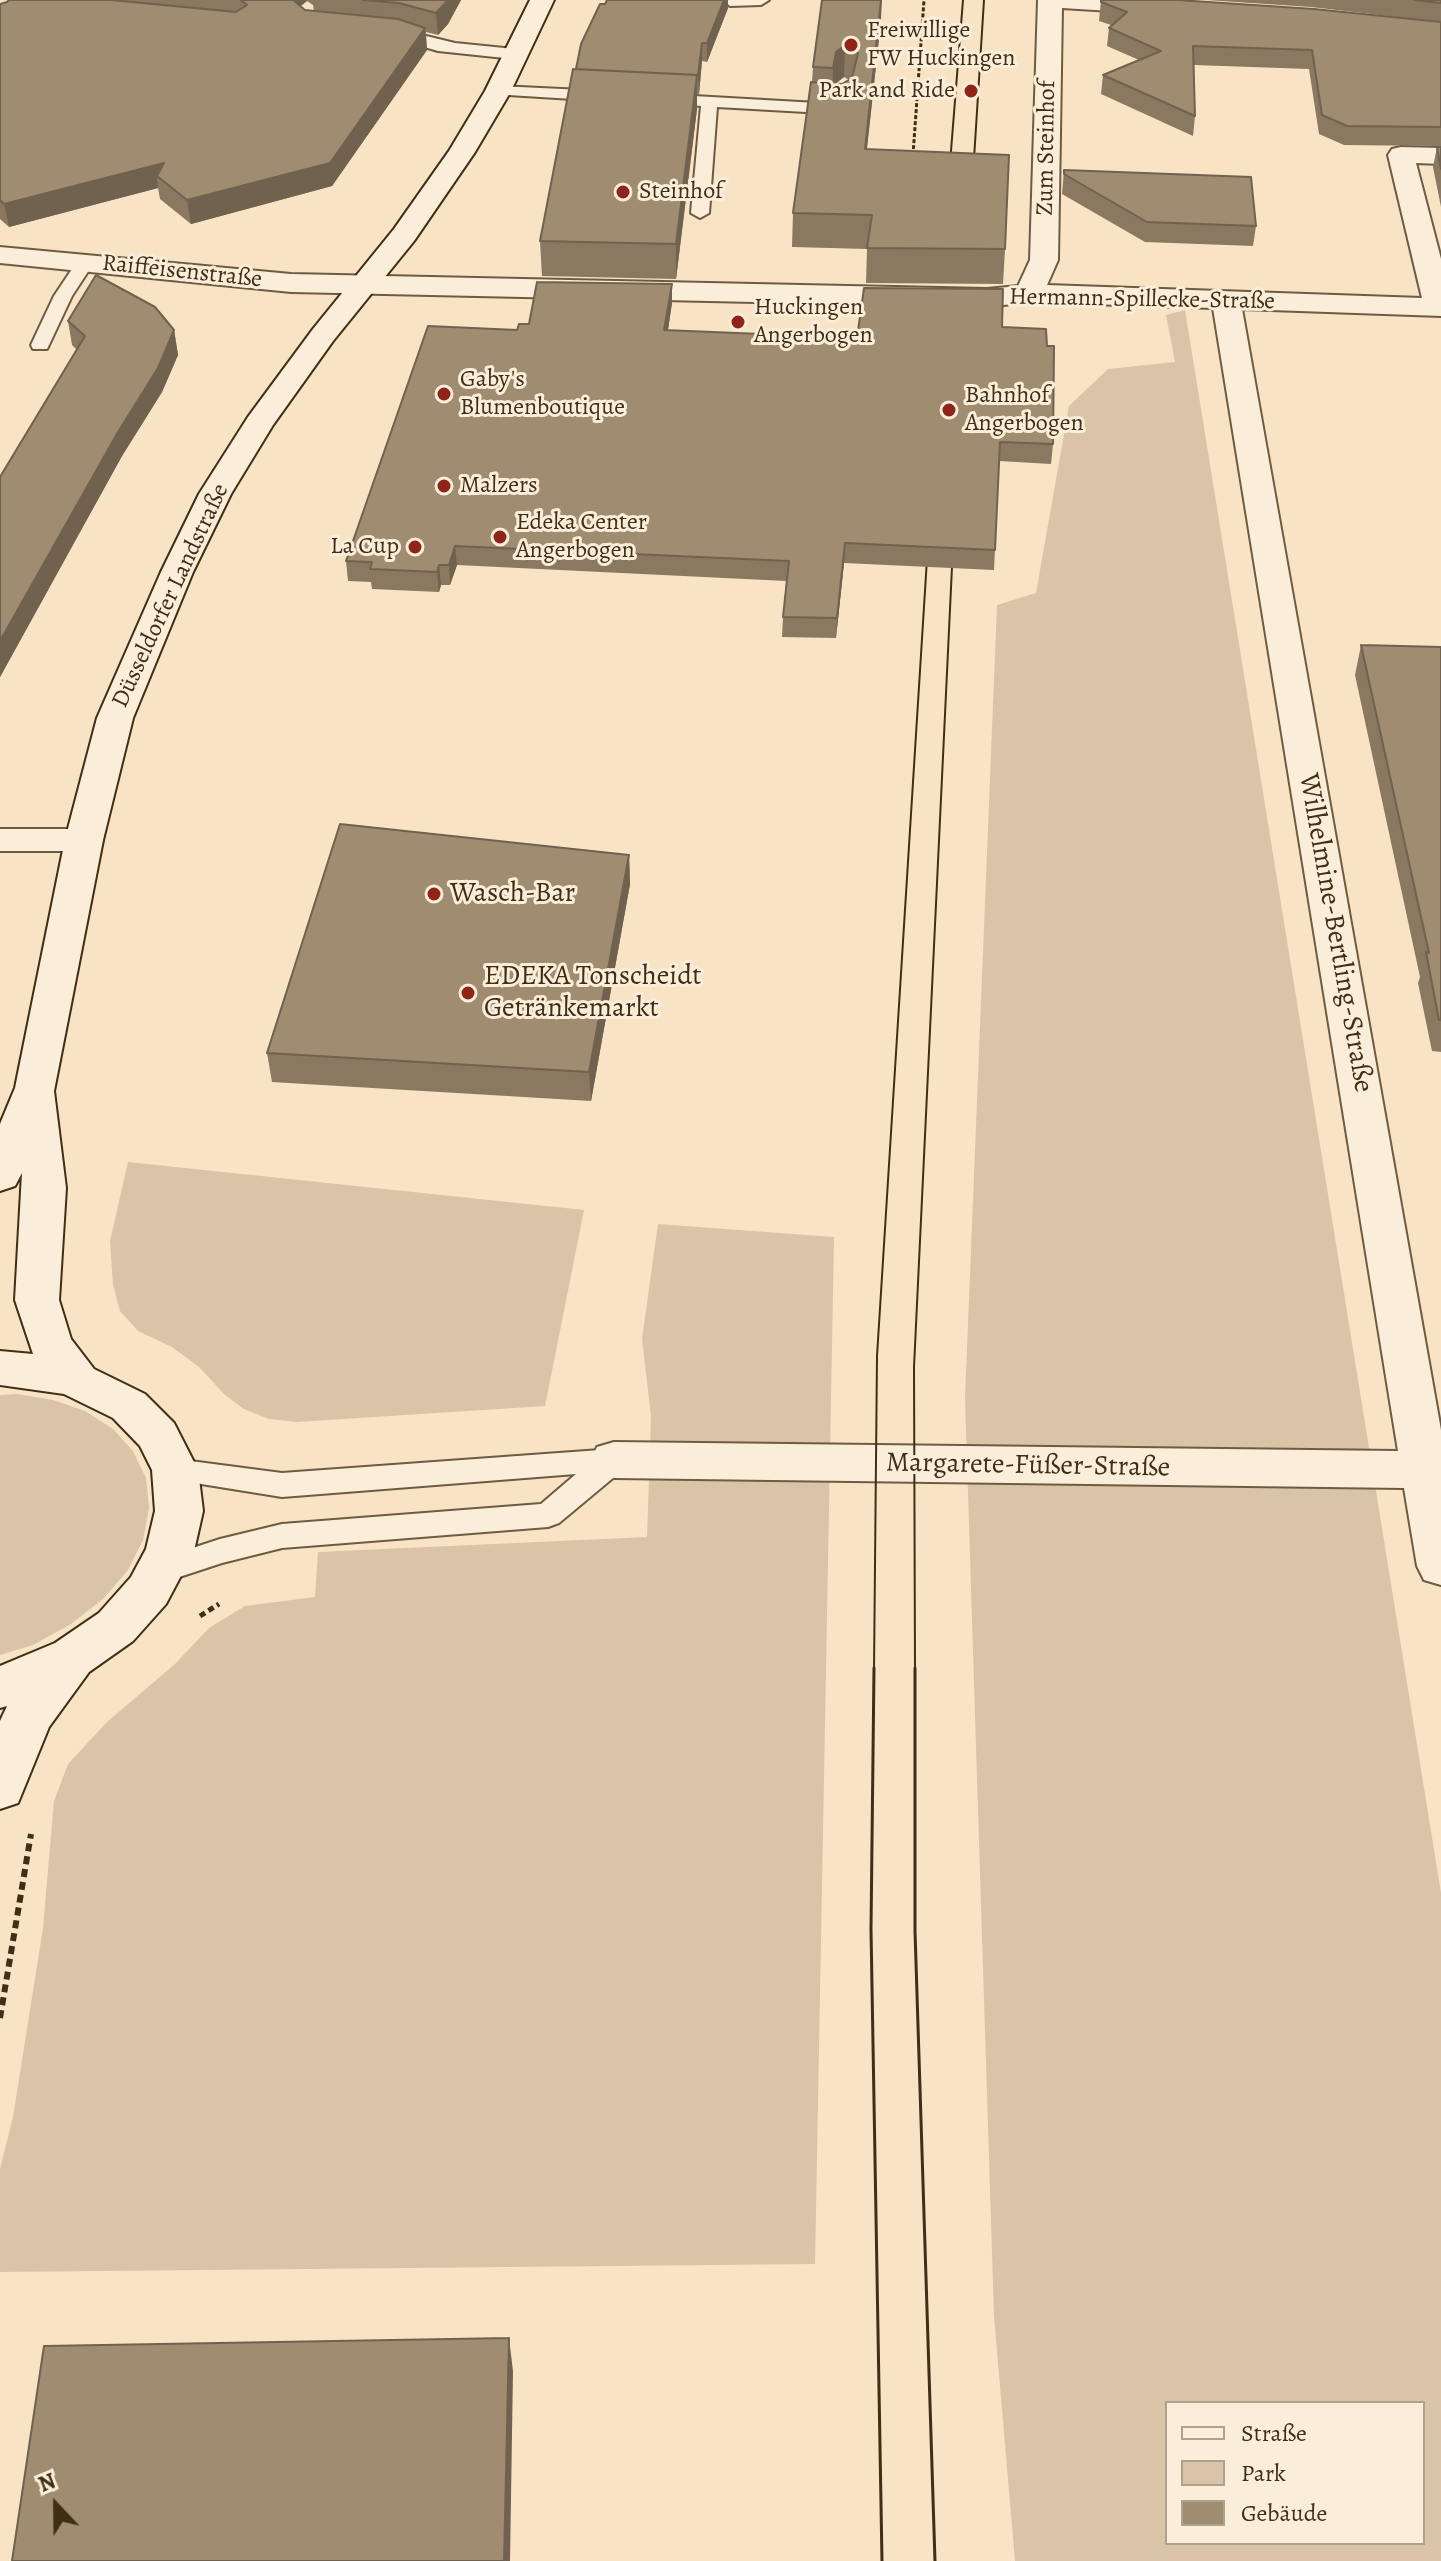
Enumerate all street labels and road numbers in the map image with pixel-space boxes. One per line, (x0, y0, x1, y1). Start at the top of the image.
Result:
street label: Zum Steinhof (1031, 80, 1063, 216)
street label: Raiffeisenstraße (101, 249, 263, 295)
street label: Hermann-Spillecke-Straße (1009, 283, 1275, 317)
street label: Düsseldorfer Landstraße (106, 479, 236, 713)
street label: Wilhelmine-Bertling-Straße (1290, 771, 1380, 1095)
street label: Margarete-Füßer-Straße (885, 1447, 1171, 1485)

